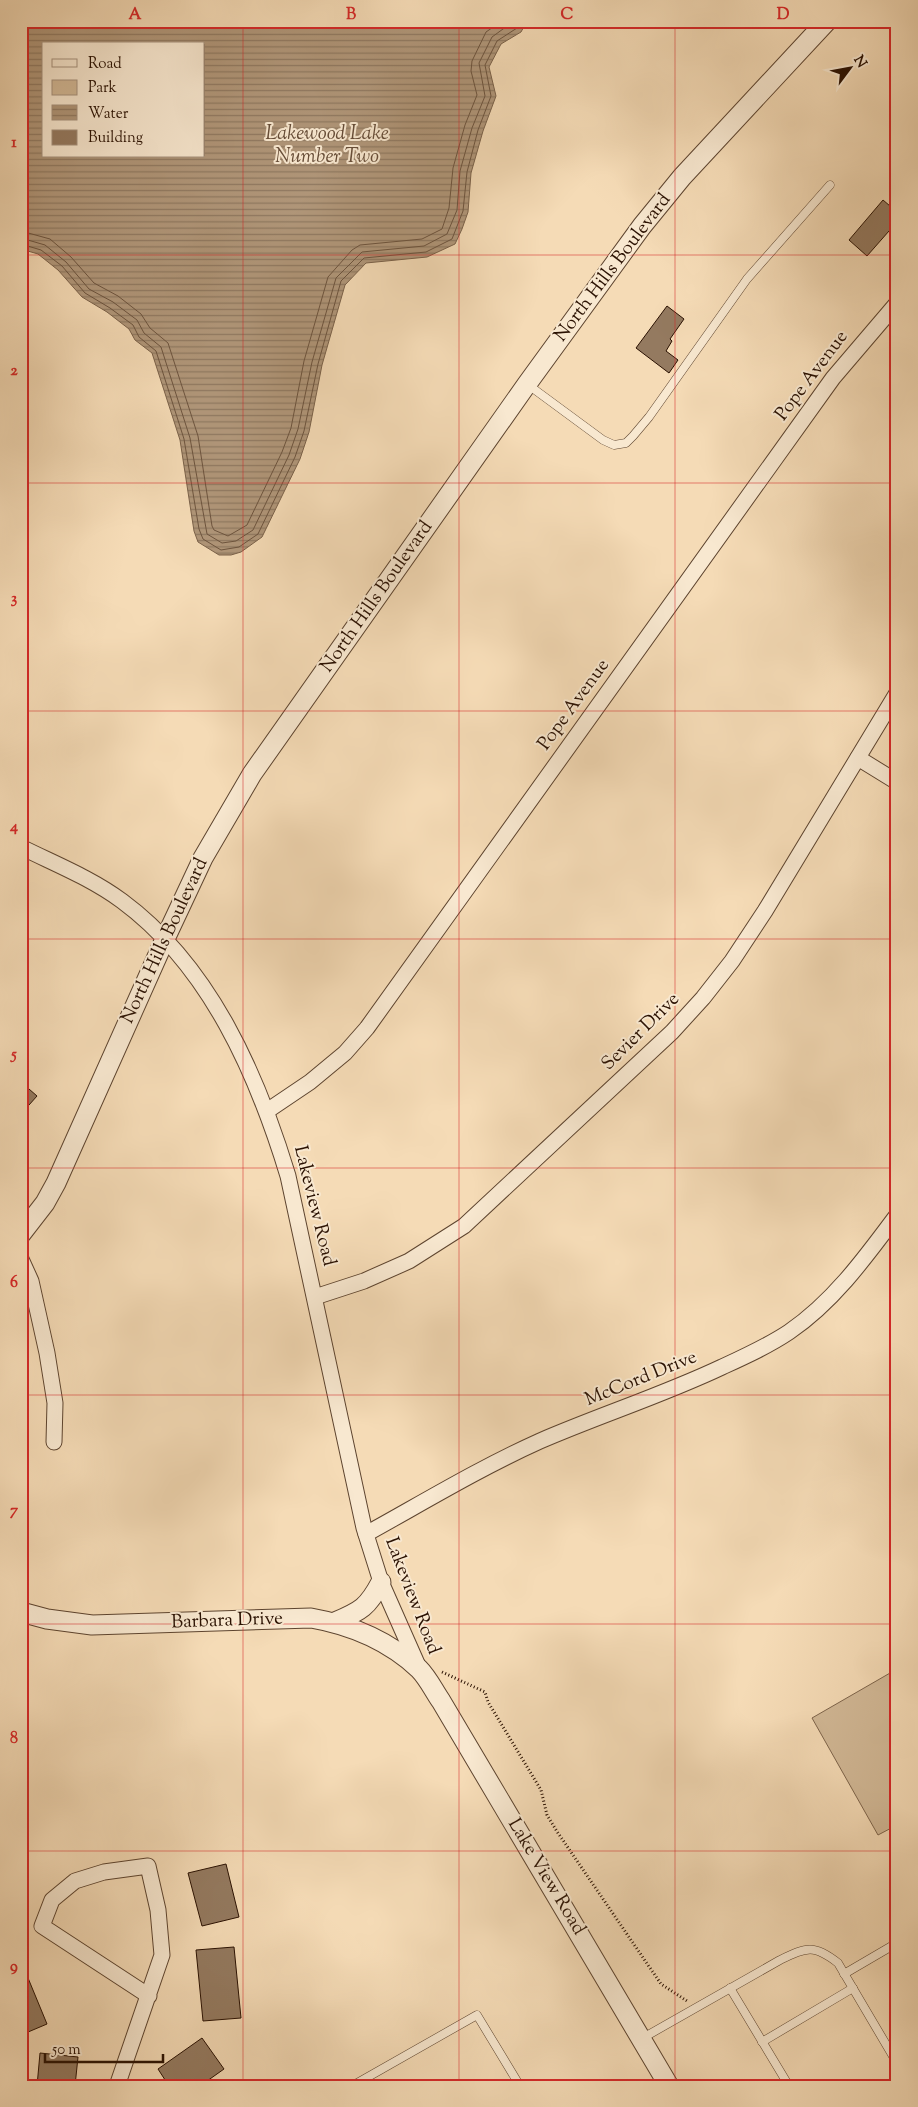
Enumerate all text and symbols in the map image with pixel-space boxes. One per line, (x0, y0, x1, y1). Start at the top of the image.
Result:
text: A (129, 4, 142, 27)
text: B (346, 4, 356, 27)
text: C (561, 4, 574, 27)
text: D (777, 4, 790, 27)
legend (42, 42, 205, 158)
north arrow (826, 42, 876, 92)
text: N (848, 52, 871, 72)
text: Road (88, 54, 122, 75)
text: Park (88, 78, 117, 99)
text: Water (88, 104, 129, 125)
water label: Lakewood Lake Number Two (265, 120, 389, 172)
text: Building (88, 128, 143, 149)
text: 1 (11, 132, 17, 155)
street label: North Hills Boulevard (548, 188, 678, 348)
street label: Pope Avenue (769, 325, 855, 427)
text: 2 (10, 360, 18, 383)
street label: North Hills Boulevard (314, 515, 440, 678)
text: 3 (11, 588, 18, 611)
street label: Pope Avenue (532, 654, 616, 756)
text: 4 (9, 816, 18, 839)
street label: North Hills Boulevard (115, 854, 215, 1028)
street label: Sevier Drive (596, 987, 686, 1077)
text: 5 (9, 1044, 17, 1067)
street label: Lakeview Road (286, 1143, 342, 1269)
text: 6 (10, 1272, 18, 1295)
street label: McCord Drive (581, 1344, 701, 1414)
text: 7 (10, 1500, 19, 1523)
street label: Lakeview Road (377, 1533, 447, 1659)
street label: Barbara Drive (171, 1606, 284, 1636)
text: 8 (10, 1728, 18, 1751)
street label: Lake View Road (500, 1813, 592, 1941)
text: 9 (10, 1956, 18, 1979)
scale bar (45, 2032, 162, 2064)
text: 50 m (51, 2040, 81, 2061)

